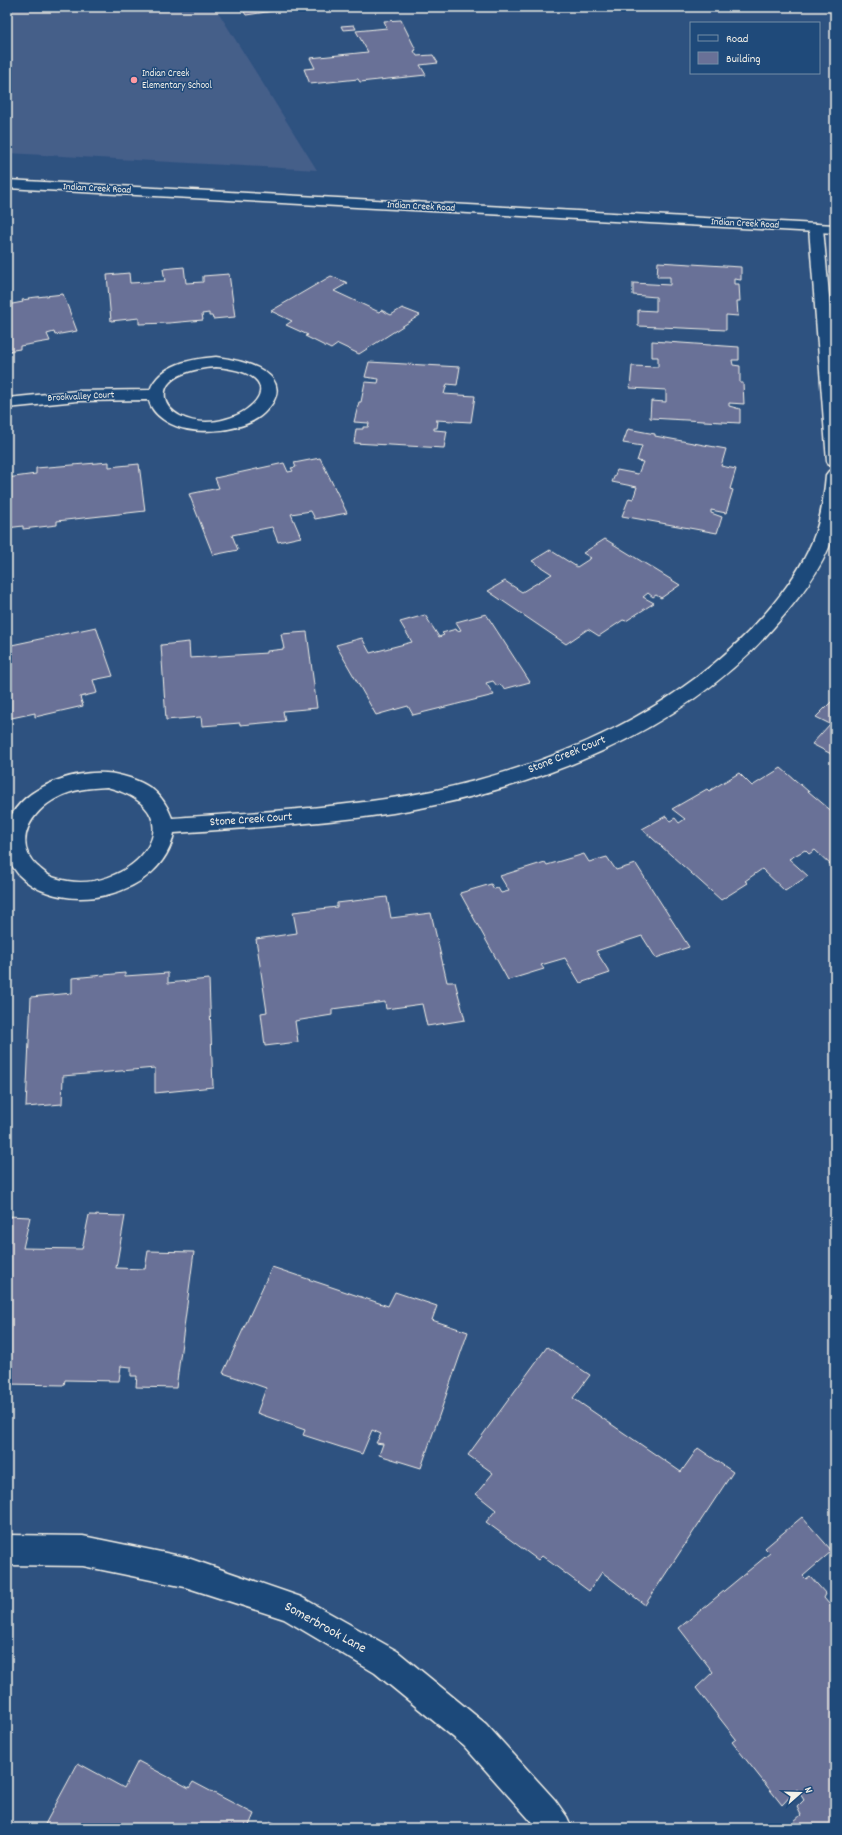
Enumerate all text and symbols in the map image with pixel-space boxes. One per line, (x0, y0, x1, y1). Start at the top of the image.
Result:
legend (690, 22, 820, 74)
text: Road (726, 31, 748, 48)
text: Building (726, 51, 761, 68)
place label: Indian Creek Elementary School (142, 67, 213, 93)
marker: Indian Creek Elementary School (129, 75, 139, 85)
street label: Indian Creek Road (62, 180, 132, 198)
street label: Indian Creek Road (386, 198, 456, 216)
street label: Indian Creek Road (710, 215, 780, 233)
street label: Brookvalley Court (47, 388, 115, 406)
street label: Stone Creek Court (526, 731, 609, 778)
street label: Stone Creek Court (209, 809, 293, 831)
street label: Somerbrook Lane (280, 1597, 370, 1659)
north arrow (780, 1773, 820, 1813)
text: N (799, 1785, 816, 1796)

